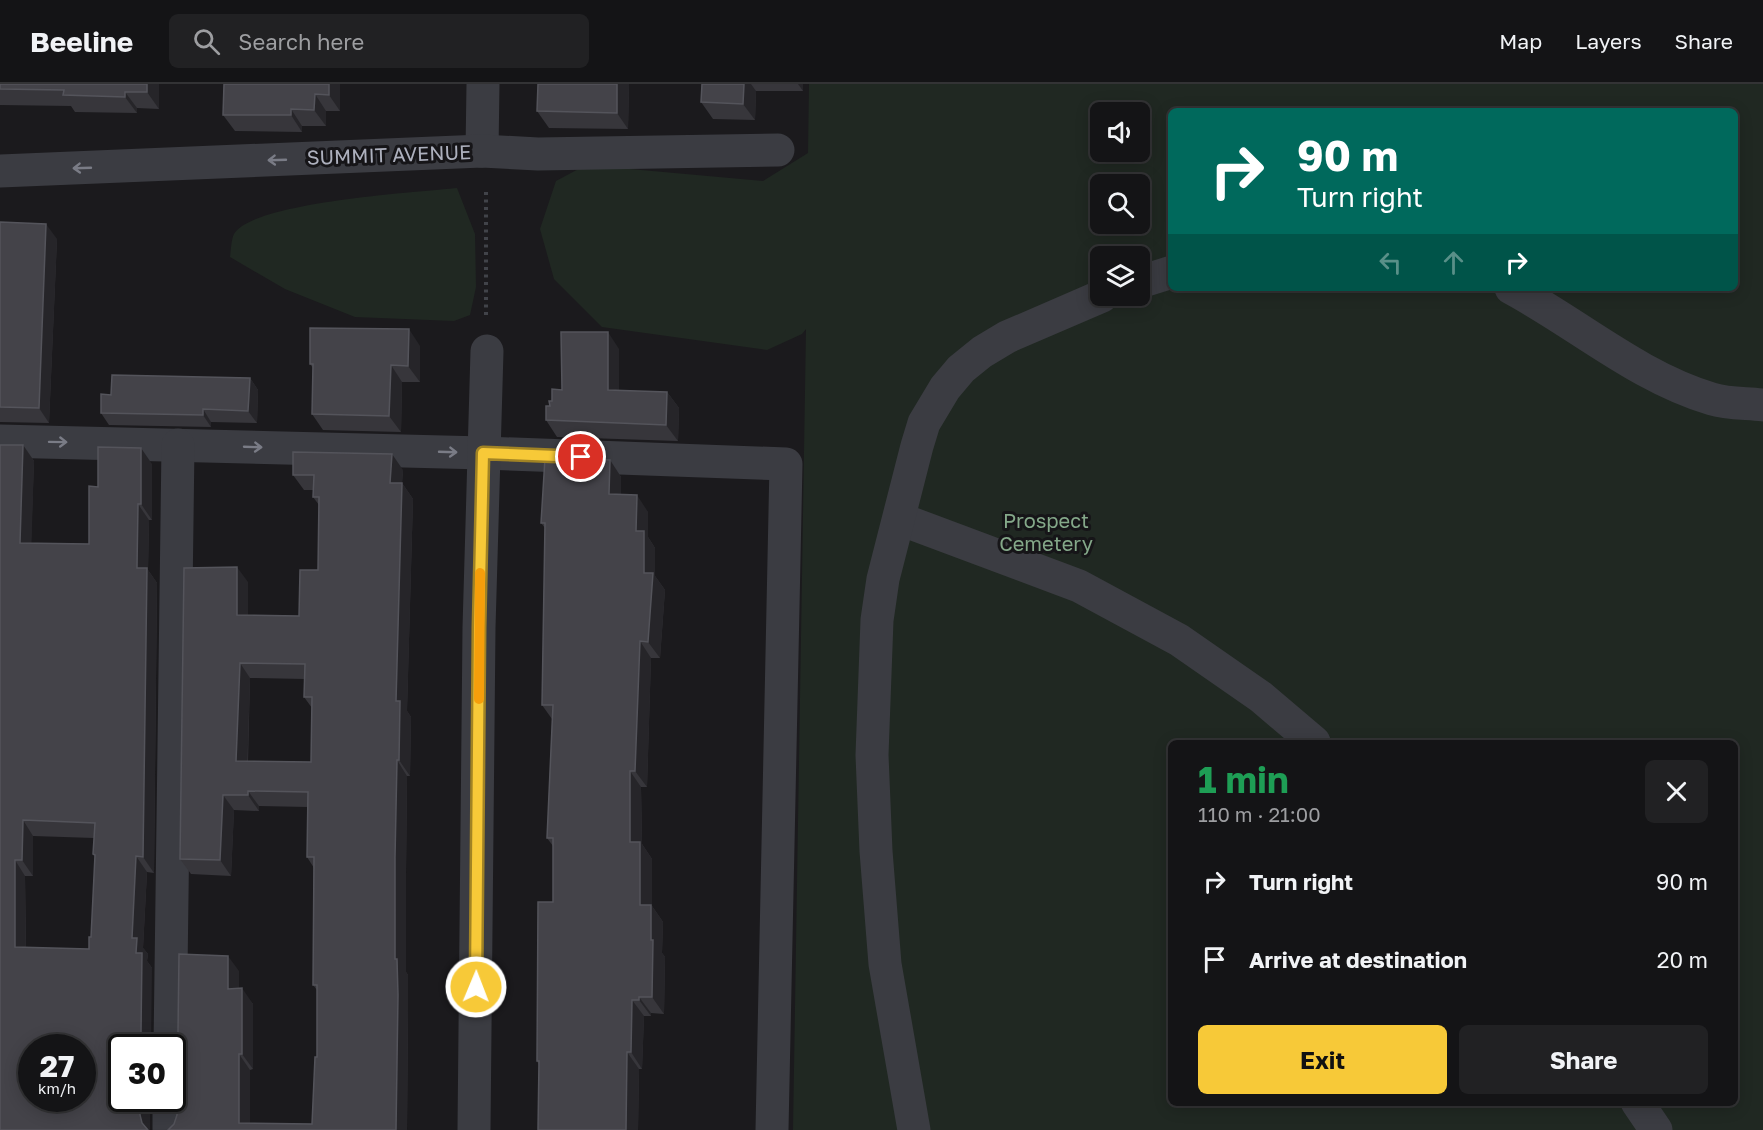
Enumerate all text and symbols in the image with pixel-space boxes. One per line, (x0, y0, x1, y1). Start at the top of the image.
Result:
search box (169, 14, 589, 68)
text: Beeline (30, 25, 133, 58)
icon: search (190, 25, 223, 58)
text: Search here (238, 28, 364, 55)
text: Map (1499, 28, 1542, 54)
text: Layers (1575, 28, 1642, 54)
text: Share (1675, 28, 1733, 54)
map controls (1090, 102, 1150, 306)
button: sound (1090, 102, 1150, 162)
text: 90 m (1297, 130, 1398, 180)
icon: right (1198, 132, 1276, 210)
street label: SUMMIT AVENUE (306, 139, 472, 169)
one-way arrow (268, 154, 288, 165)
one-way arrow (73, 162, 93, 174)
button: search (1090, 174, 1150, 234)
text: Turn right (1297, 181, 1423, 213)
button: layers (1090, 246, 1150, 306)
icon: left (1374, 246, 1407, 279)
icon: ahead (1437, 246, 1470, 279)
icon: right (1500, 246, 1533, 279)
pin (555, 431, 606, 482)
one-way arrow (48, 437, 68, 448)
icon: arrive (564, 440, 597, 473)
one-way arrow (243, 441, 263, 453)
one-way arrow (438, 446, 458, 458)
park label: Prospect Cemetery (999, 508, 1093, 555)
text: 1 min (1198, 758, 1289, 801)
button: close (1645, 760, 1708, 823)
text: 110 m · 21:00 (1198, 802, 1321, 826)
icon: right (1198, 865, 1231, 898)
text: Turn right (1249, 868, 1353, 895)
text: 90 m (1656, 868, 1708, 895)
icon: arrive (1198, 943, 1231, 976)
text: Arrive at destination (1249, 946, 1467, 973)
text: 20 m (1657, 946, 1708, 973)
position arrow (444, 955, 508, 1019)
button: Exit (1198, 1025, 1447, 1094)
button: Share (1459, 1025, 1708, 1094)
speed limit sign: 30 (108, 1034, 186, 1112)
text: 27 (40, 1048, 74, 1084)
text: km/h (38, 1079, 76, 1097)

